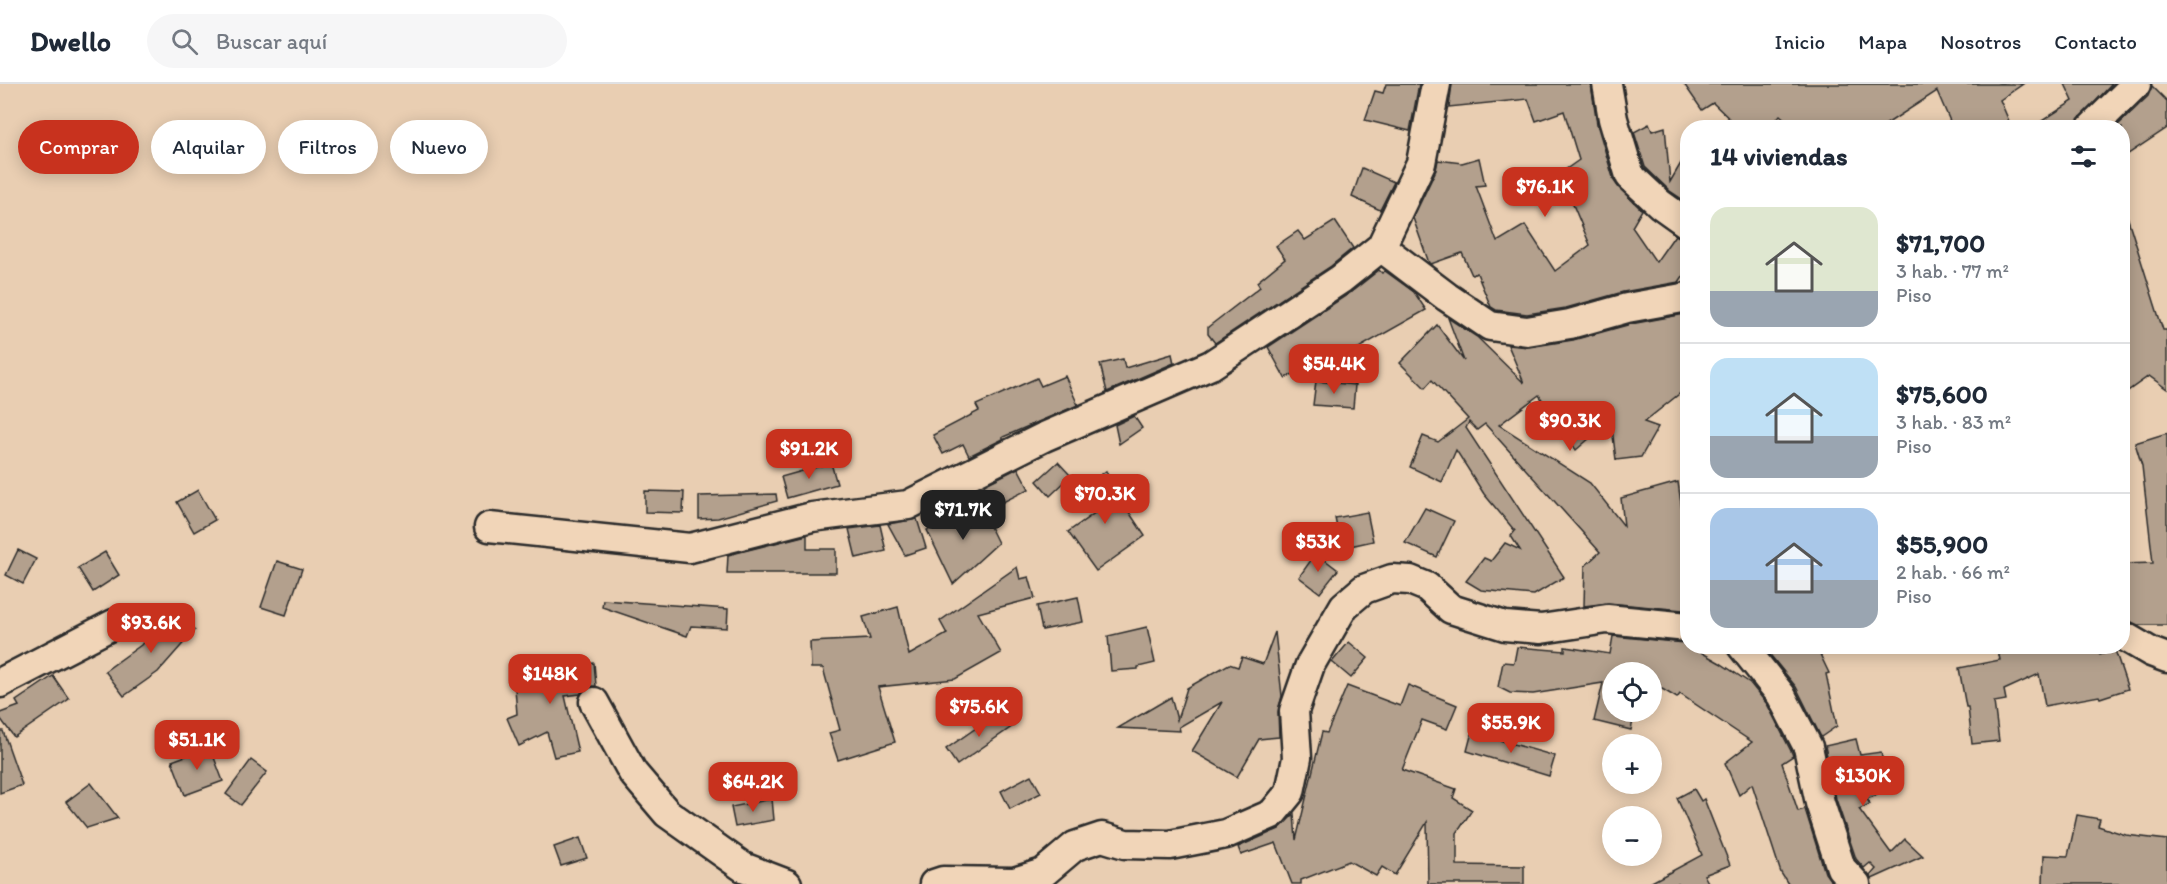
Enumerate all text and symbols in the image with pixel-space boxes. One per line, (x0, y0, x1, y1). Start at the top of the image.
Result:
search box (147, 14, 567, 68)
text: Dwello (30, 24, 111, 58)
icon: search (168, 25, 201, 58)
text: Buscar aquí (216, 28, 327, 55)
text: Inicio (1775, 29, 1825, 54)
text: Mapa (1858, 29, 1907, 54)
text: Nosotros (1940, 29, 2021, 54)
text: Contacto (2054, 29, 2137, 54)
chip: Comprar (18, 120, 139, 174)
chip: Alquilar (151, 120, 266, 174)
chip: Filtros (278, 120, 378, 174)
chip: Nuevo (390, 120, 488, 174)
text: 14 viviendas (1710, 140, 1848, 172)
icon: filters (2067, 140, 2100, 173)
pin: $76.1K (1496, 167, 1594, 218)
text: $76.1K (1516, 174, 1574, 198)
text: $71,700 (1896, 227, 1985, 259)
icon: home (1758, 231, 1830, 303)
text: 3 hab. · 77 m² (1896, 259, 2009, 283)
text: Piso (1896, 283, 1932, 307)
pin: $54.4K (1285, 344, 1383, 395)
text: $54.4K (1303, 351, 1365, 375)
text: $75,600 (1896, 378, 1988, 410)
icon: home (1758, 382, 1830, 454)
pin: $90.3K (1521, 401, 1619, 452)
text: $90.3K (1539, 408, 1601, 432)
text: 3 hab. · 83 m² (1896, 410, 2011, 434)
pin: $91.2K (760, 429, 858, 480)
text: Piso (1896, 434, 1932, 458)
text: $91.2K (780, 436, 838, 460)
pin: $70.3K (1056, 474, 1154, 525)
text: $70.3K (1075, 481, 1135, 505)
pin: $71.7K (914, 490, 1012, 541)
text: $71.7K (935, 497, 991, 521)
pin: $53K (1282, 522, 1354, 573)
text: $55,900 (1896, 528, 1988, 560)
text: $53K (1296, 529, 1340, 553)
icon: home (1758, 532, 1830, 604)
text: 2 hab. · 66 m² (1896, 560, 2010, 584)
text: Piso (1896, 584, 1932, 608)
pin: $93.6K (102, 603, 200, 654)
text: $93.6K (121, 610, 181, 634)
pin: $148K (508, 654, 592, 705)
text: $148K (522, 661, 578, 685)
map controls (1602, 662, 1662, 866)
button: locate (1602, 662, 1662, 722)
pin: $75.6K (930, 687, 1028, 738)
text: $75.6K (950, 694, 1008, 718)
pin: $55.9K (1462, 703, 1560, 754)
text: $55.9K (1481, 710, 1541, 734)
pin: $51.1K (148, 720, 246, 771)
text: $51.1K (169, 727, 225, 751)
button: + (1602, 734, 1662, 794)
pin: $130K (1821, 756, 1905, 807)
pin: $64.2K (704, 762, 802, 813)
text: $130K (1835, 763, 1891, 787)
text: $64.2K (723, 769, 783, 793)
button: − (1602, 806, 1662, 866)

